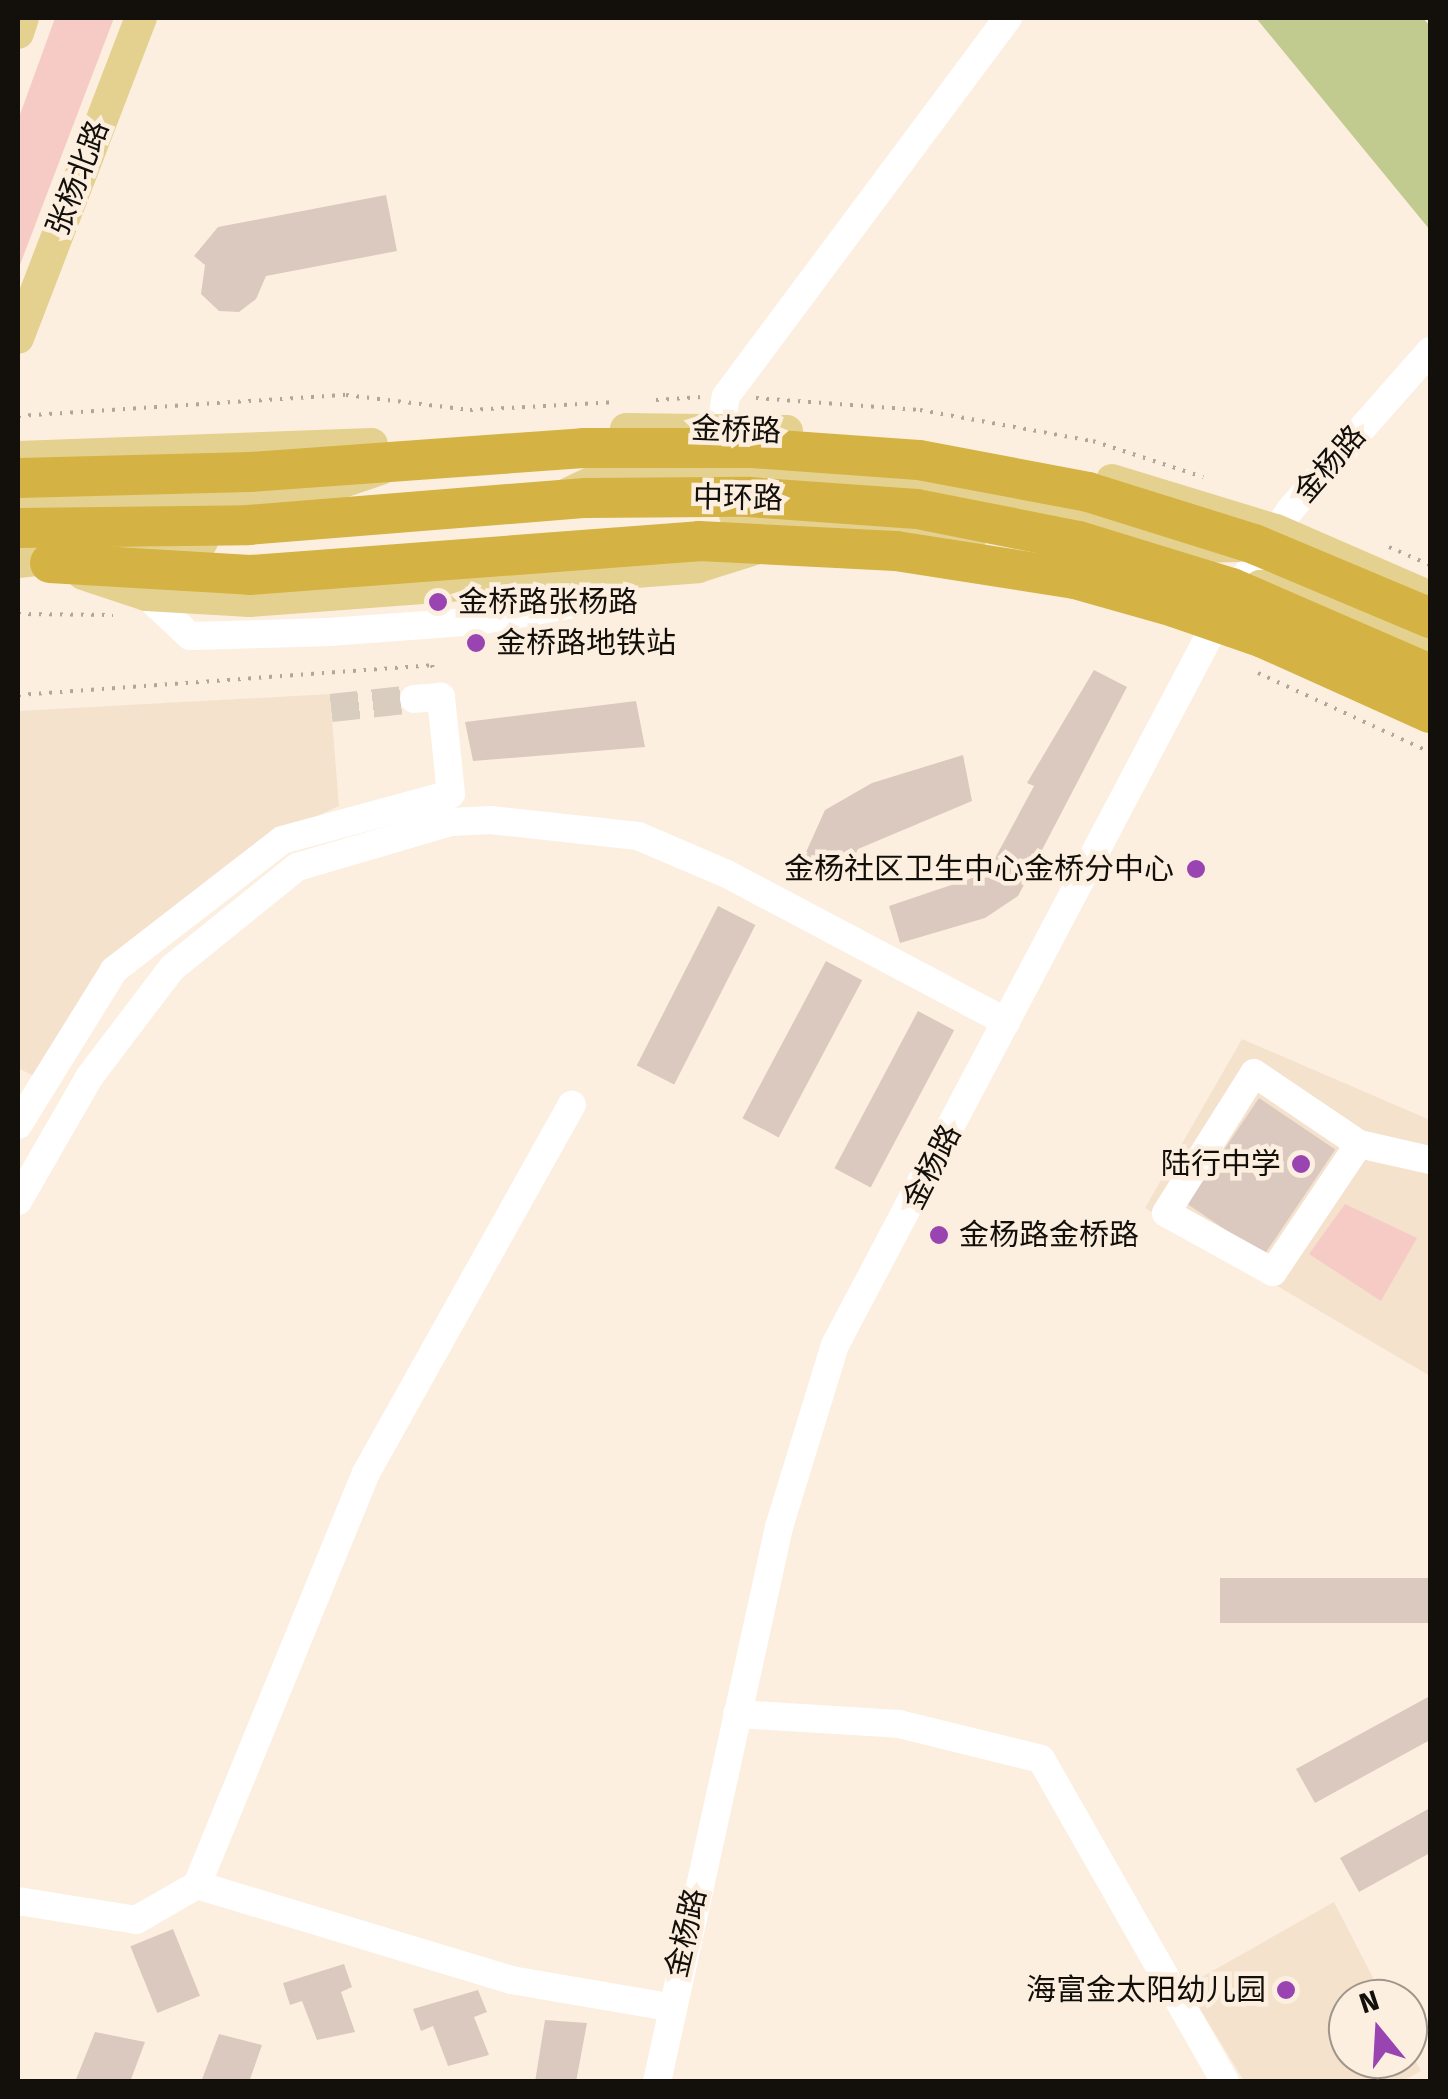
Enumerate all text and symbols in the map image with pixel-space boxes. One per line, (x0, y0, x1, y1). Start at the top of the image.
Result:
street label: 张杨北路 (40, 116, 116, 240)
street label: 金桥路 (690, 410, 782, 450)
street label: 金杨路 (1287, 418, 1373, 510)
street label: 中环路 (693, 479, 783, 517)
place label: 金桥路张杨路 (458, 584, 638, 620)
marker: 金桥路张杨路 (427, 591, 449, 613)
place label: 金桥路地铁站 (496, 625, 676, 661)
marker: 金桥路地铁站 (465, 632, 487, 654)
place label: 金杨社区卫生中心金桥分中心 (784, 851, 1174, 887)
marker: 金杨社区卫生中心金桥分中心 (1183, 856, 1209, 882)
street label: 金杨路 (896, 1119, 968, 1215)
place label: 陆行中学 (1161, 1146, 1281, 1182)
marker: 陆行中学 (1290, 1153, 1312, 1175)
place label: 金杨路金桥路 (959, 1217, 1139, 1253)
marker: 金杨路金桥路 (928, 1224, 950, 1246)
street label: 金杨路 (658, 1885, 714, 1981)
place label: 海富金太阳幼儿园 (1026, 1972, 1266, 2008)
marker: 海富金太阳幼儿园 (1275, 1979, 1297, 2001)
north arrow (1328, 1979, 1428, 2079)
text: N (1355, 1983, 1383, 2020)

